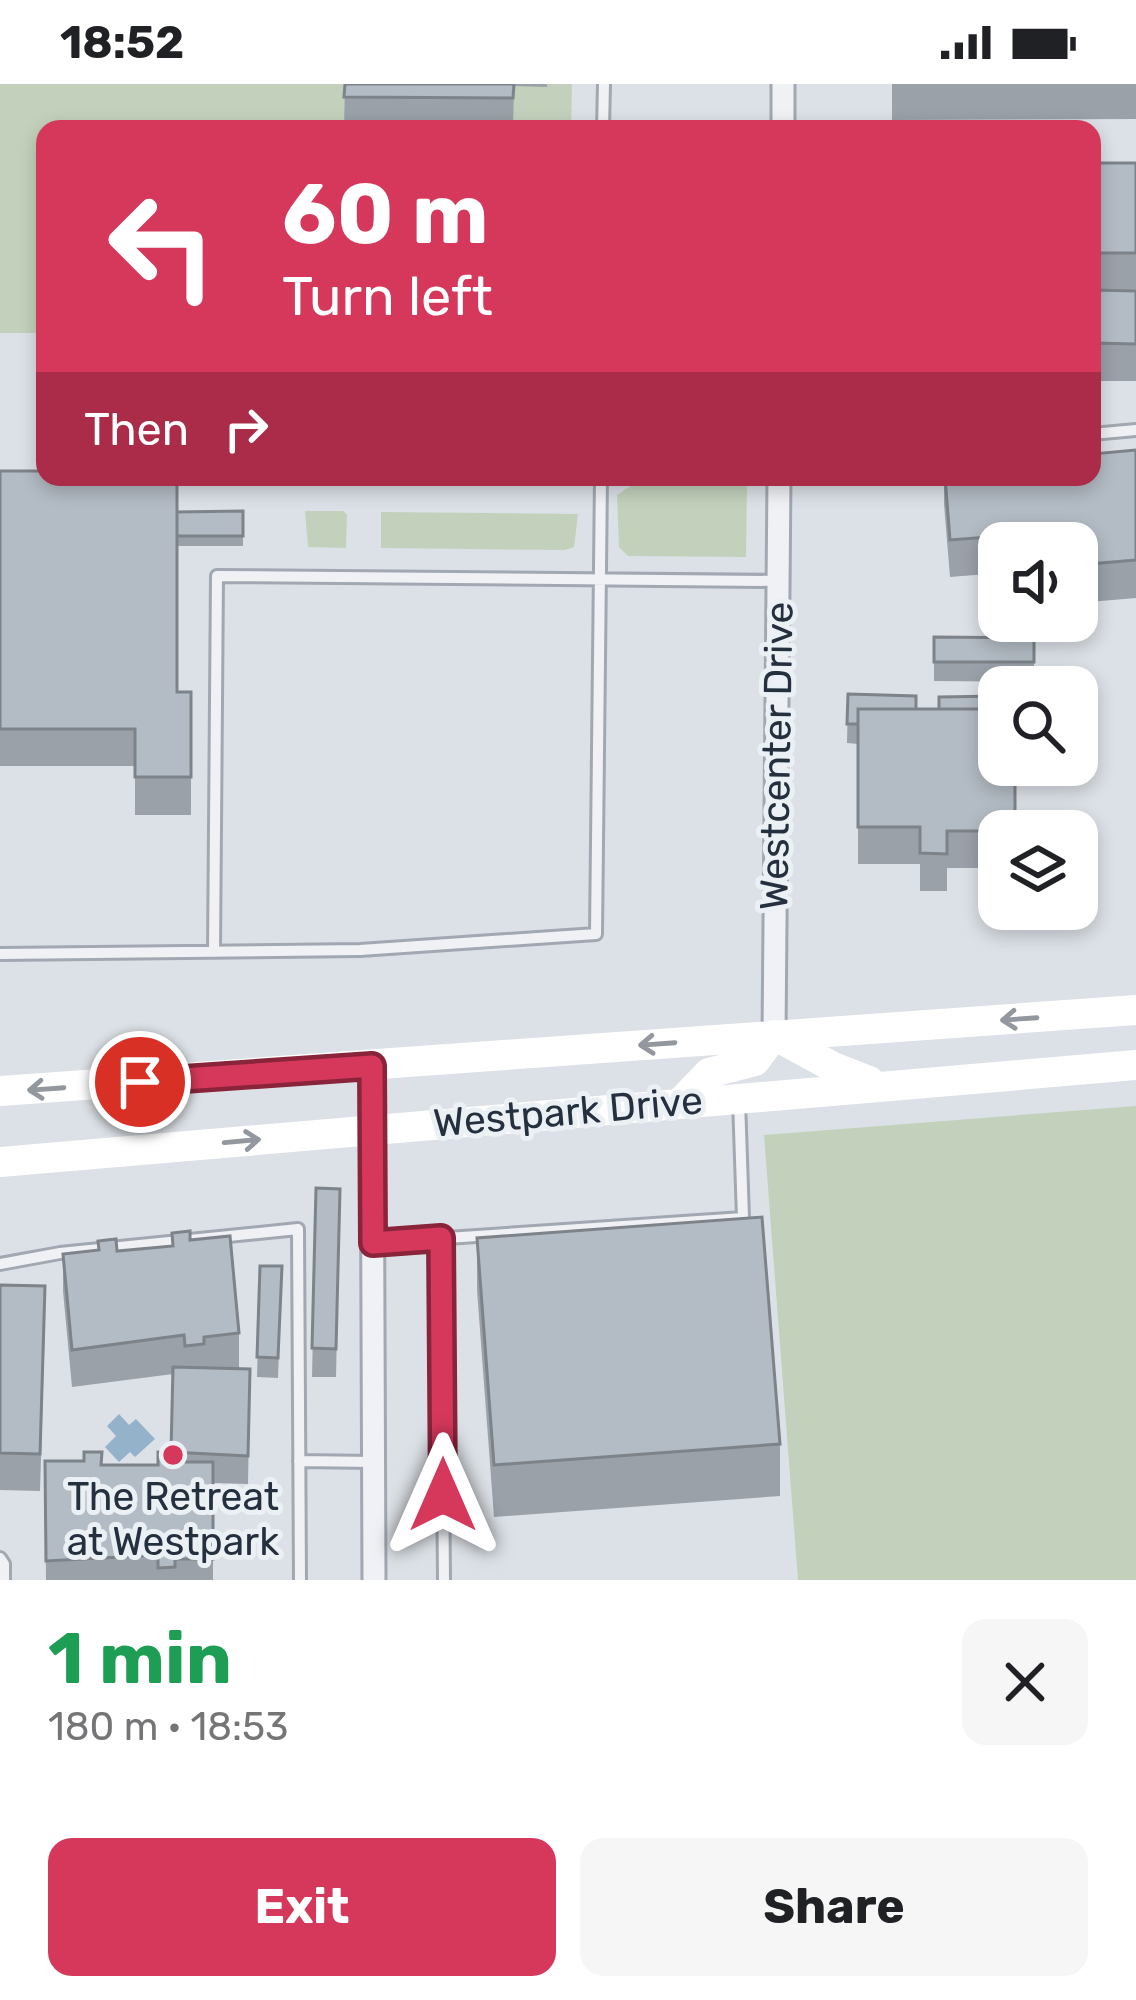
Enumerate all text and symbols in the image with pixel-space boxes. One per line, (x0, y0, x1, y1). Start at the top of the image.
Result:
text: 18:52 (60, 16, 184, 69)
text: 60 m (282, 164, 489, 264)
icon: left (84, 168, 240, 324)
text: Turn left (282, 265, 493, 329)
icon: right (213, 396, 279, 462)
text: Then (84, 403, 189, 456)
map controls (978, 522, 1098, 930)
button: sound (978, 522, 1098, 642)
street label: Westcenter Drive (751, 601, 803, 911)
button: search (978, 666, 1098, 786)
button: layers (978, 810, 1098, 930)
one-way arrow (1000, 1007, 1039, 1030)
pin (89, 1031, 191, 1133)
one-way arrow (639, 1032, 678, 1055)
icon: arrive (107, 1049, 173, 1115)
one-way arrow (27, 1077, 66, 1100)
street label: Westpark Drive (431, 1077, 705, 1147)
one-way arrow (222, 1129, 261, 1152)
position arrow (380, 1432, 506, 1558)
marker: The Retreat at Westpark (160, 1442, 186, 1468)
place label: The Retreat at Westpark (67, 1474, 279, 1565)
text: 1 min (48, 1616, 232, 1701)
button: close (962, 1619, 1088, 1745)
text: 180 m · 18:53 (48, 1704, 289, 1750)
button: Exit (48, 1838, 556, 1976)
button: Share (580, 1838, 1088, 1976)

